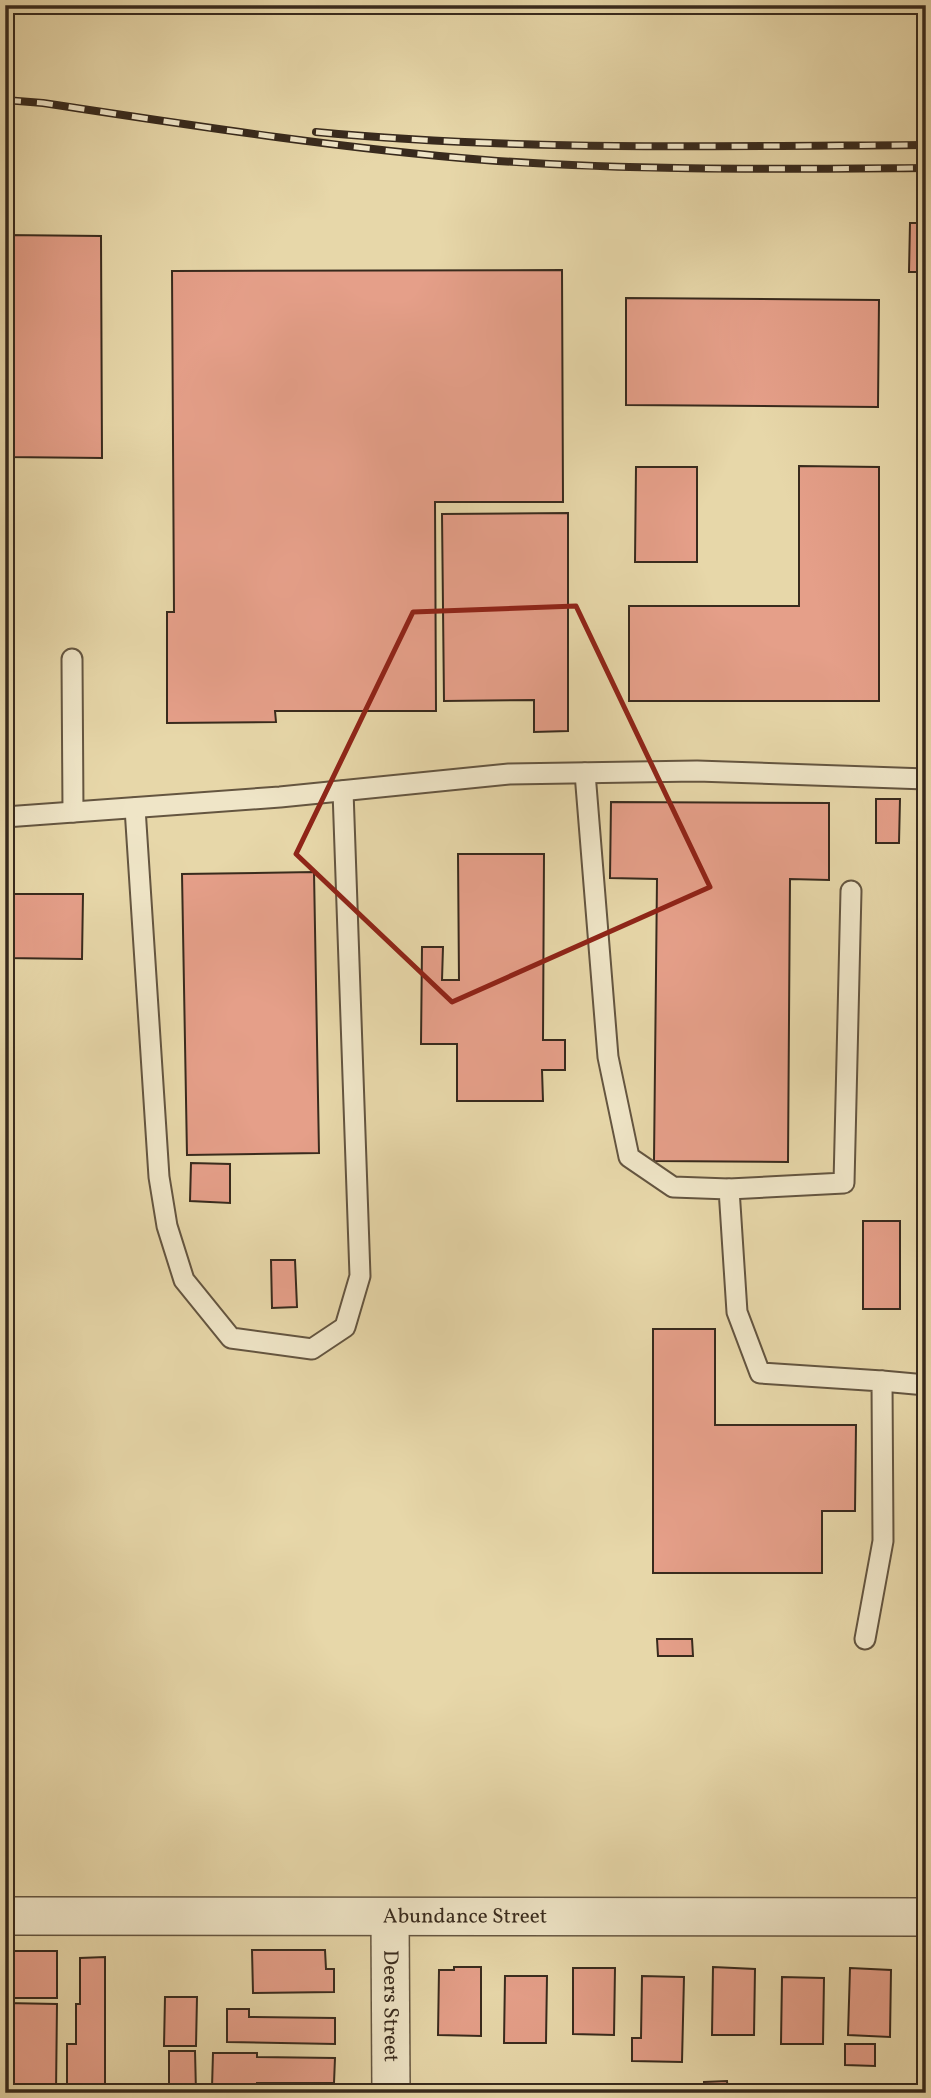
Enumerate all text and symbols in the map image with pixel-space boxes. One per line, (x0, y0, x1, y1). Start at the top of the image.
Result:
street label: Abundance Street (383, 1902, 547, 1931)
street label: Deers Street (376, 1950, 405, 2062)

